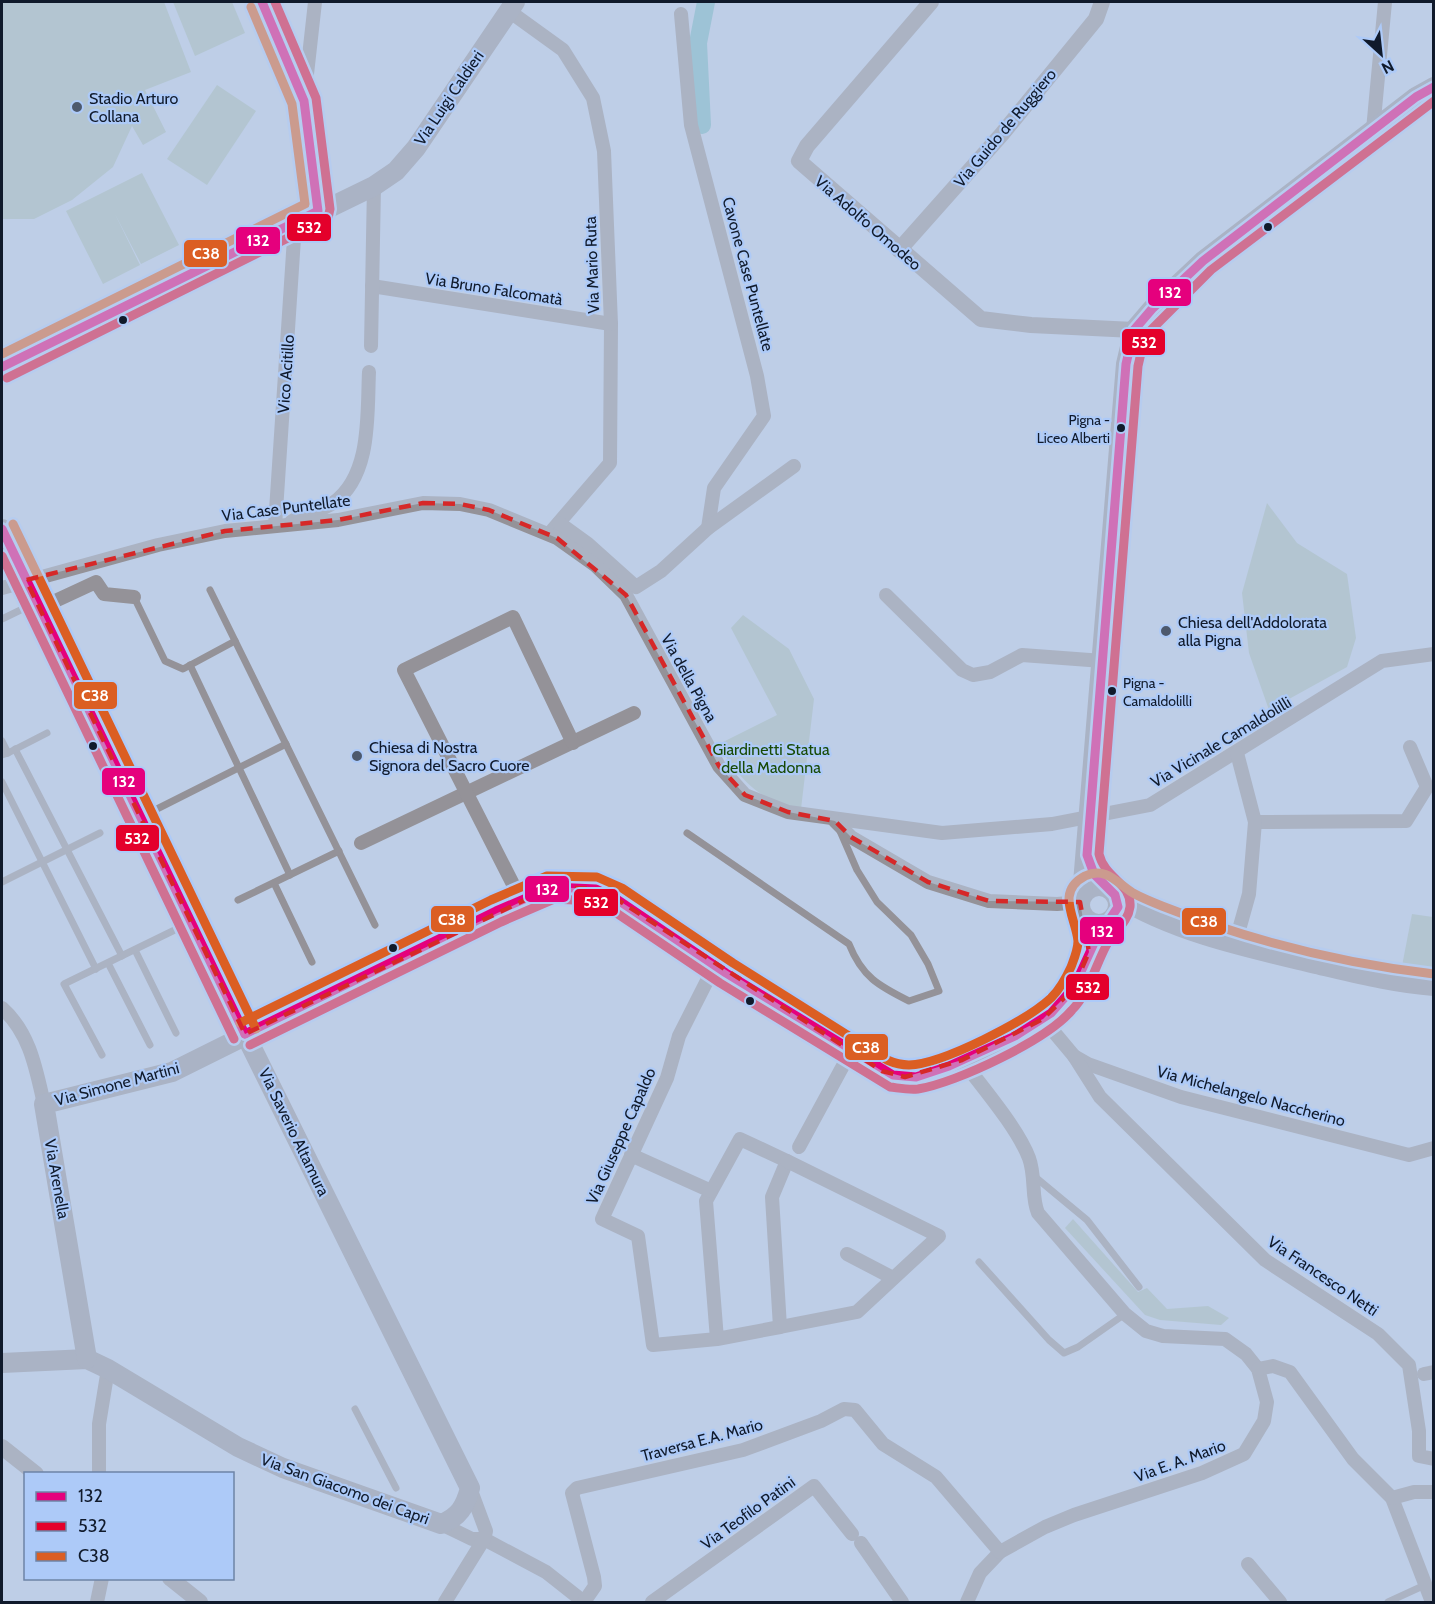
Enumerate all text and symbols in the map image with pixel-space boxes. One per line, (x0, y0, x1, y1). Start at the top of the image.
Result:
north arrow (1351, 24, 1411, 84)
street label: Via Luigi Caldieri (410, 47, 488, 149)
text: N (1378, 56, 1397, 78)
street label: Via Guido de Ruggiero (950, 65, 1060, 191)
place label: Stadio Arturo Collana (89, 89, 178, 126)
marker: Stadio Arturo Collana (70, 100, 84, 114)
street label: Via Adolfo Omodeo (811, 172, 925, 274)
street label: Cavone Case Puntellate (718, 195, 778, 353)
line badge: 532 (286, 213, 332, 242)
street label: Via Mario Ruta (581, 216, 603, 314)
text: 532 (296, 218, 322, 237)
unlabelled marker (1262, 221, 1274, 233)
line badge: 132 (235, 226, 281, 255)
text: 132 (247, 231, 270, 250)
line badge: C38 (183, 239, 228, 268)
text: C38 (192, 244, 220, 263)
street label: Via Bruno Falcomatà (424, 269, 564, 309)
line badge: 132 (1147, 278, 1192, 307)
text: 132 (1159, 283, 1182, 302)
unlabelled marker (117, 314, 129, 326)
line badge: 532 (1121, 328, 1166, 356)
text: 532 (1131, 333, 1157, 352)
street label: Vico Acitillo (274, 334, 298, 414)
place label: Pigna - Liceo Alberti (1037, 411, 1110, 447)
marker: Pigna - Liceo Alberti (1115, 422, 1127, 434)
street label: Via Case Puntellate (221, 491, 351, 525)
place label: Chiesa dell'Addolorata alla Pigna (1178, 613, 1327, 650)
marker: Chiesa dell'Addolorata alla Pigna (1159, 624, 1173, 638)
street label: Via della Pigna (657, 630, 721, 726)
place label: Pigna - Camaldolilli (1123, 674, 1192, 710)
line badge: C38 (73, 681, 118, 710)
marker: Pigna - Camaldolilli (1106, 685, 1118, 697)
text: C38 (81, 686, 109, 705)
street label: Via Vicinale Camaldolilli (1147, 693, 1295, 791)
place label: Chiesa di Nostra Signora del Sacro Cuore (369, 738, 529, 775)
unlabelled marker (87, 740, 99, 752)
park label: Giardinetti Statua della Madonna (712, 740, 830, 777)
marker: Chiesa di Nostra Signora del Sacro Cuore (350, 749, 364, 763)
line badge: 132 (101, 767, 146, 796)
text: 132 (113, 772, 136, 791)
line badge: 532 (115, 824, 160, 852)
text: 532 (124, 829, 150, 848)
line badge: 132 (524, 875, 570, 903)
text: 132 (536, 880, 559, 899)
line badge: 532 (573, 888, 619, 917)
text: 532 (583, 893, 609, 912)
line badge: C38 (430, 905, 475, 933)
line badge: C38 (1181, 907, 1227, 936)
text: C38 (438, 910, 466, 929)
text: C38 (1190, 912, 1218, 931)
line badge: 132 (1079, 916, 1125, 945)
text: 132 (1091, 922, 1114, 941)
unlabelled marker (387, 942, 399, 954)
line badge: 532 (1065, 973, 1110, 1001)
text: 532 (1075, 978, 1101, 997)
unlabelled marker (744, 995, 756, 1007)
line badge: C38 (844, 1033, 889, 1061)
text: C38 (852, 1038, 880, 1057)
street label: Via Simone Martini (53, 1058, 181, 1110)
street label: Via Michelangelo Naccherino (1155, 1062, 1348, 1130)
street label: Via Saverio Altamura (255, 1065, 333, 1199)
street label: Via Giuseppe Capaldo (582, 1065, 660, 1207)
street label: Via Arenella (41, 1138, 73, 1221)
street label: Via Francesco Netti (1264, 1232, 1382, 1320)
street label: Traversa E.A. Mario (639, 1415, 765, 1465)
street label: Via E. A. Mario (1132, 1436, 1228, 1486)
street label: Via San Giacomo dei Capri (258, 1450, 432, 1528)
legend (24, 1472, 234, 1580)
street label: Via Teofilo Patini (697, 1472, 799, 1554)
text: 132 (78, 1485, 103, 1507)
text: 532 (78, 1515, 107, 1537)
text: C38 (78, 1545, 110, 1567)

